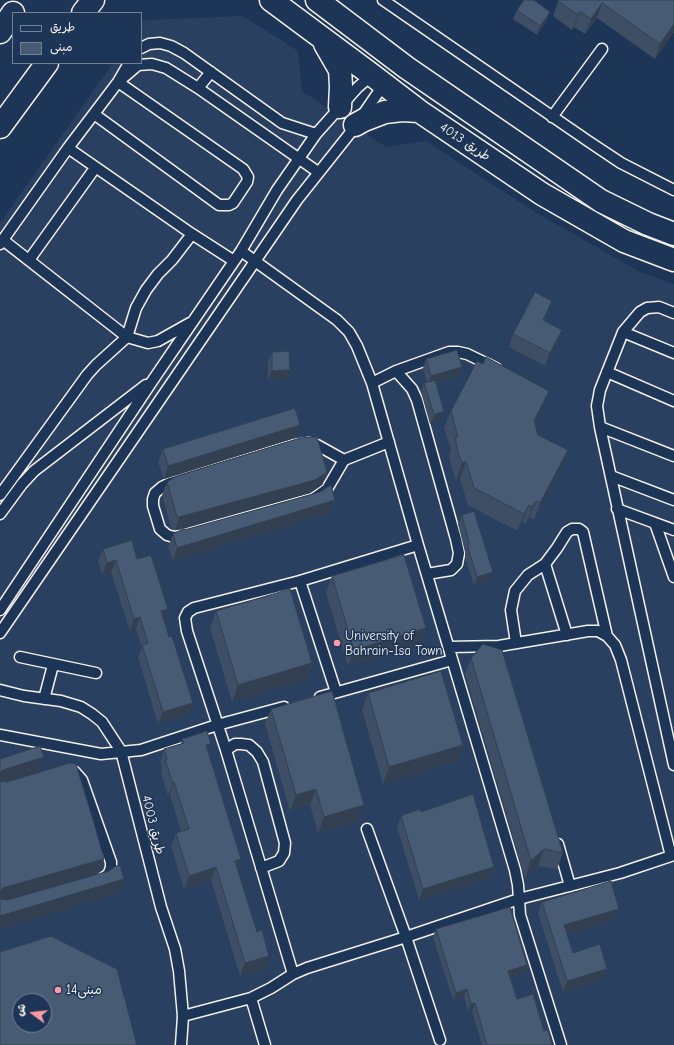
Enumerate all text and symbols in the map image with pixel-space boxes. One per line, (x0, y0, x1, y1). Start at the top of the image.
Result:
legend (12, 12, 142, 64)
text: طريق (50, 20, 75, 34)
text: مبنى (50, 40, 73, 54)
street label: طريق 4013 (437, 119, 493, 165)
place label: University of Bahrain-Isa Town (345, 628, 443, 659)
marker: University of Bahrain-Isa Town (332, 638, 342, 648)
street label: طريق 4003 (138, 794, 168, 856)
place label: مبنى14 (66, 982, 102, 998)
marker: مبنى14 (53, 985, 63, 995)
north arrow (12, 993, 52, 1033)
text: ش (13, 1003, 29, 1018)

